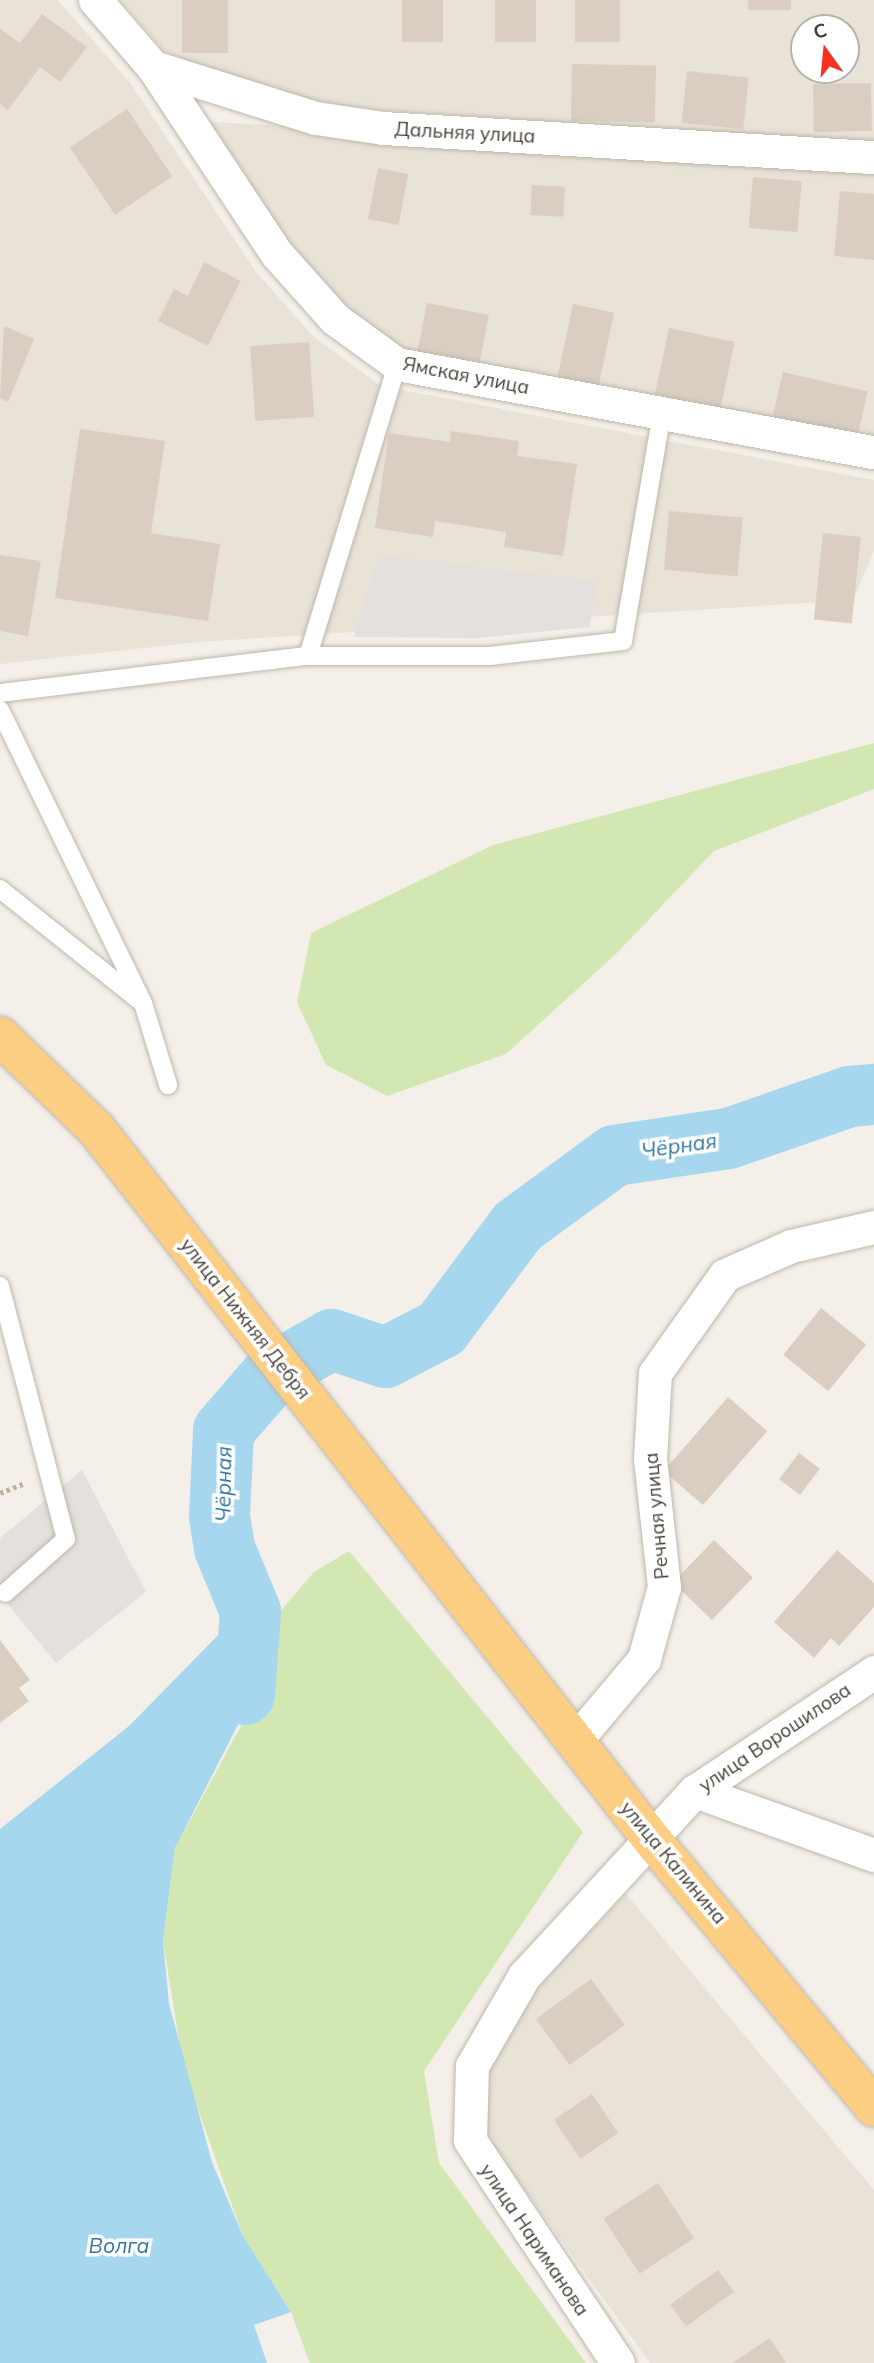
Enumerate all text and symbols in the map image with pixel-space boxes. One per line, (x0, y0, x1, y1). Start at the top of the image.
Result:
north arrow (790, 14, 860, 84)
text: С (811, 17, 829, 44)
street label: Дальняя улица (394, 118, 536, 148)
street label: Ямская улица (401, 353, 531, 399)
water label: Чёрная (640, 1127, 718, 1163)
street label: улица Нижняя Дебря (175, 1234, 315, 1404)
water label: Чёрная (210, 1446, 236, 1522)
street label: Речная улица (640, 1452, 674, 1580)
street label: улица Ворошилова (695, 1679, 855, 1797)
street label: улица Калинина (615, 1797, 731, 1929)
street label: улица Нариманова (475, 2160, 593, 2320)
water label: Волга (89, 2232, 149, 2258)

